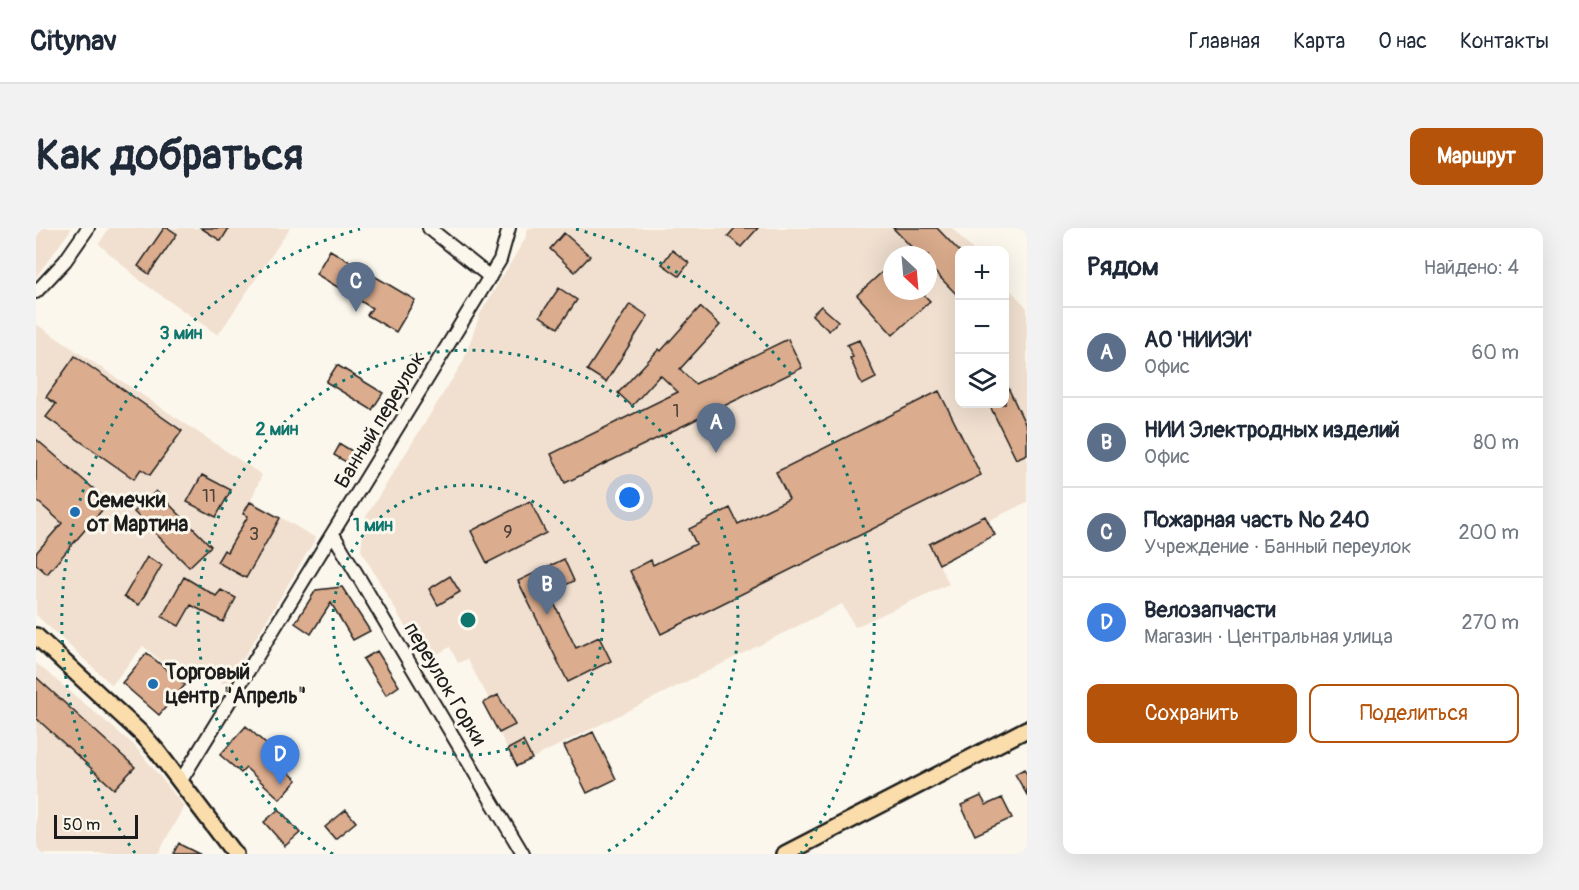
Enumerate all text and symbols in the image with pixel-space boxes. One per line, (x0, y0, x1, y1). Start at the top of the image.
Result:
text: Citynav (30, 24, 117, 59)
text: Главная (1189, 28, 1260, 55)
text: Карта (1293, 28, 1345, 55)
text: О нас (1378, 28, 1427, 55)
text: Контакты (1460, 28, 1549, 55)
button: Маршрут (1410, 128, 1543, 185)
text: Как добраться (36, 130, 303, 182)
north arrow (883, 246, 937, 300)
map controls (955, 246, 1009, 408)
button: + (955, 246, 1009, 300)
text: Рядом (1087, 251, 1159, 283)
text: Найдено: 4 (1424, 255, 1519, 280)
pin: C (336, 262, 376, 312)
button: − (955, 300, 1009, 354)
text: 3 мин (160, 322, 202, 345)
text: АО 'НИИЭИ' (1144, 326, 1252, 354)
text: A (1100, 340, 1113, 365)
text: 60 m (1472, 340, 1519, 365)
street label: Банный переулок (329, 347, 432, 493)
button: layers (955, 354, 1009, 408)
text: Офис (1144, 354, 1190, 379)
house number: 1 (672, 400, 680, 423)
pin: A (696, 404, 736, 453)
text: НИИ Электродных изделий (1144, 416, 1400, 444)
text: 2 мин (256, 418, 298, 441)
text: B (1101, 430, 1112, 455)
text: 80 m (1473, 430, 1519, 455)
text: Офис (1144, 444, 1190, 469)
your location (615, 483, 644, 512)
house number: 11 (202, 485, 216, 508)
place label: Семечки от Мартина (86, 487, 188, 538)
marker: Семечки от Мартина (68, 505, 82, 519)
text: Пожарная часть № 240 (1144, 506, 1370, 534)
text: 1 мин (353, 514, 393, 537)
text: C (1100, 520, 1113, 545)
text: 200 m (1458, 520, 1519, 545)
house number: 9 (503, 521, 513, 544)
house number: 3 (249, 523, 259, 546)
text: Учреждение · Банный переулок (1144, 534, 1411, 559)
pin: B (528, 566, 566, 615)
text: Велозапчасти (1144, 596, 1276, 624)
centre of rings (458, 610, 478, 630)
text: D (1100, 610, 1113, 635)
text: 270 m (1461, 610, 1519, 635)
street label: переулок Горки (398, 617, 492, 751)
text: Магазин · Центральная улица (1144, 624, 1393, 649)
place label: Торговый центр "Апрель" (164, 659, 306, 710)
marker: Торговый центр "Апрель" (146, 677, 160, 691)
button: Сохранить (1087, 684, 1297, 743)
button: Поделиться (1309, 684, 1519, 743)
pin: D (260, 736, 300, 785)
scale bar (54, 812, 138, 840)
text: 50 m (63, 815, 100, 835)

